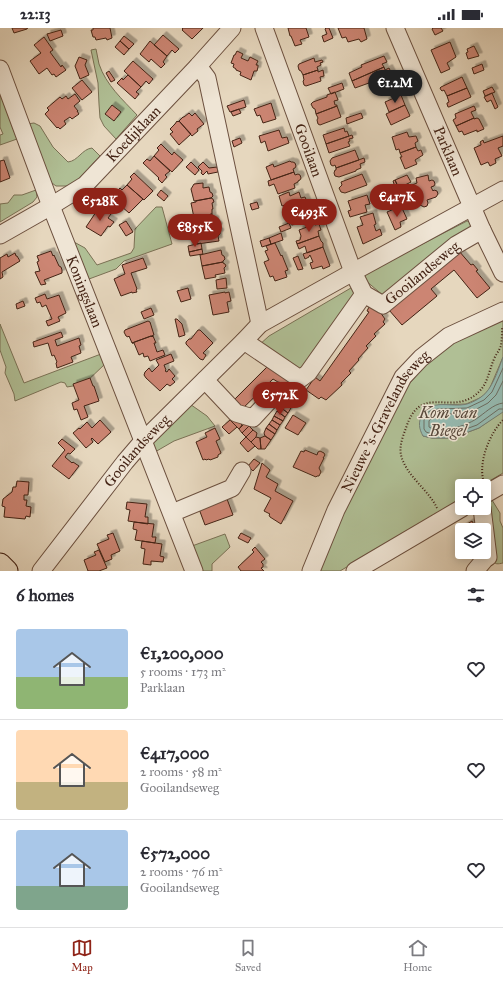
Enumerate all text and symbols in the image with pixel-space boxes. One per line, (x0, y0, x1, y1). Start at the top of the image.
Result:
text: 22:13 (20, 5, 50, 23)
pin: €1.2M (367, 70, 423, 104)
text: €1.2M (377, 75, 413, 91)
street label: Koedijklaan (102, 102, 165, 166)
street label: Gooilaan (291, 121, 326, 179)
street label: Parklaan (429, 124, 467, 179)
pin: €417K (369, 184, 425, 218)
pin: €528K (72, 188, 128, 222)
text: €417K (379, 189, 415, 205)
text: €528K (82, 193, 118, 209)
pin: €493K (281, 199, 337, 233)
text: €493K (291, 204, 327, 220)
pin: €855K (167, 214, 223, 248)
text: €855K (177, 219, 213, 235)
street label: Gooilandseweg (381, 236, 464, 309)
street label: Koningslaan (62, 253, 107, 330)
street label: Nieuwe 's-Gravelandseweg (337, 345, 434, 495)
pin: €572K (252, 382, 308, 416)
text: €572K (262, 387, 298, 403)
water label: Kom van Biegel (418, 403, 478, 440)
street label: Gooilandseweg (100, 410, 174, 491)
map controls (455, 479, 491, 559)
button: locate (455, 479, 491, 515)
button: layers (455, 523, 491, 559)
icon: filters (465, 584, 487, 606)
text: 6 homes (16, 585, 74, 606)
text: €1,200,000 (140, 643, 224, 664)
icon: home (48, 645, 96, 693)
icon: heart (465, 658, 487, 680)
text: 5 rooms · 173 m² (140, 664, 226, 680)
text: Parklaan (140, 680, 185, 696)
text: €417,000 (140, 743, 209, 764)
icon: home (48, 746, 96, 794)
icon: heart (465, 759, 487, 781)
text: 2 rooms · 58 m² (140, 764, 222, 780)
text: Gooilandseweg (140, 780, 219, 796)
text: €572,000 (140, 843, 210, 864)
icon: home (48, 846, 96, 894)
icon: heart (465, 859, 487, 881)
text: 2 rooms · 76 m² (140, 864, 222, 880)
text: Gooilandseweg (140, 880, 219, 896)
tab: Map (71, 937, 93, 974)
tab: Saved (235, 937, 261, 974)
tab: Home (403, 937, 432, 974)

